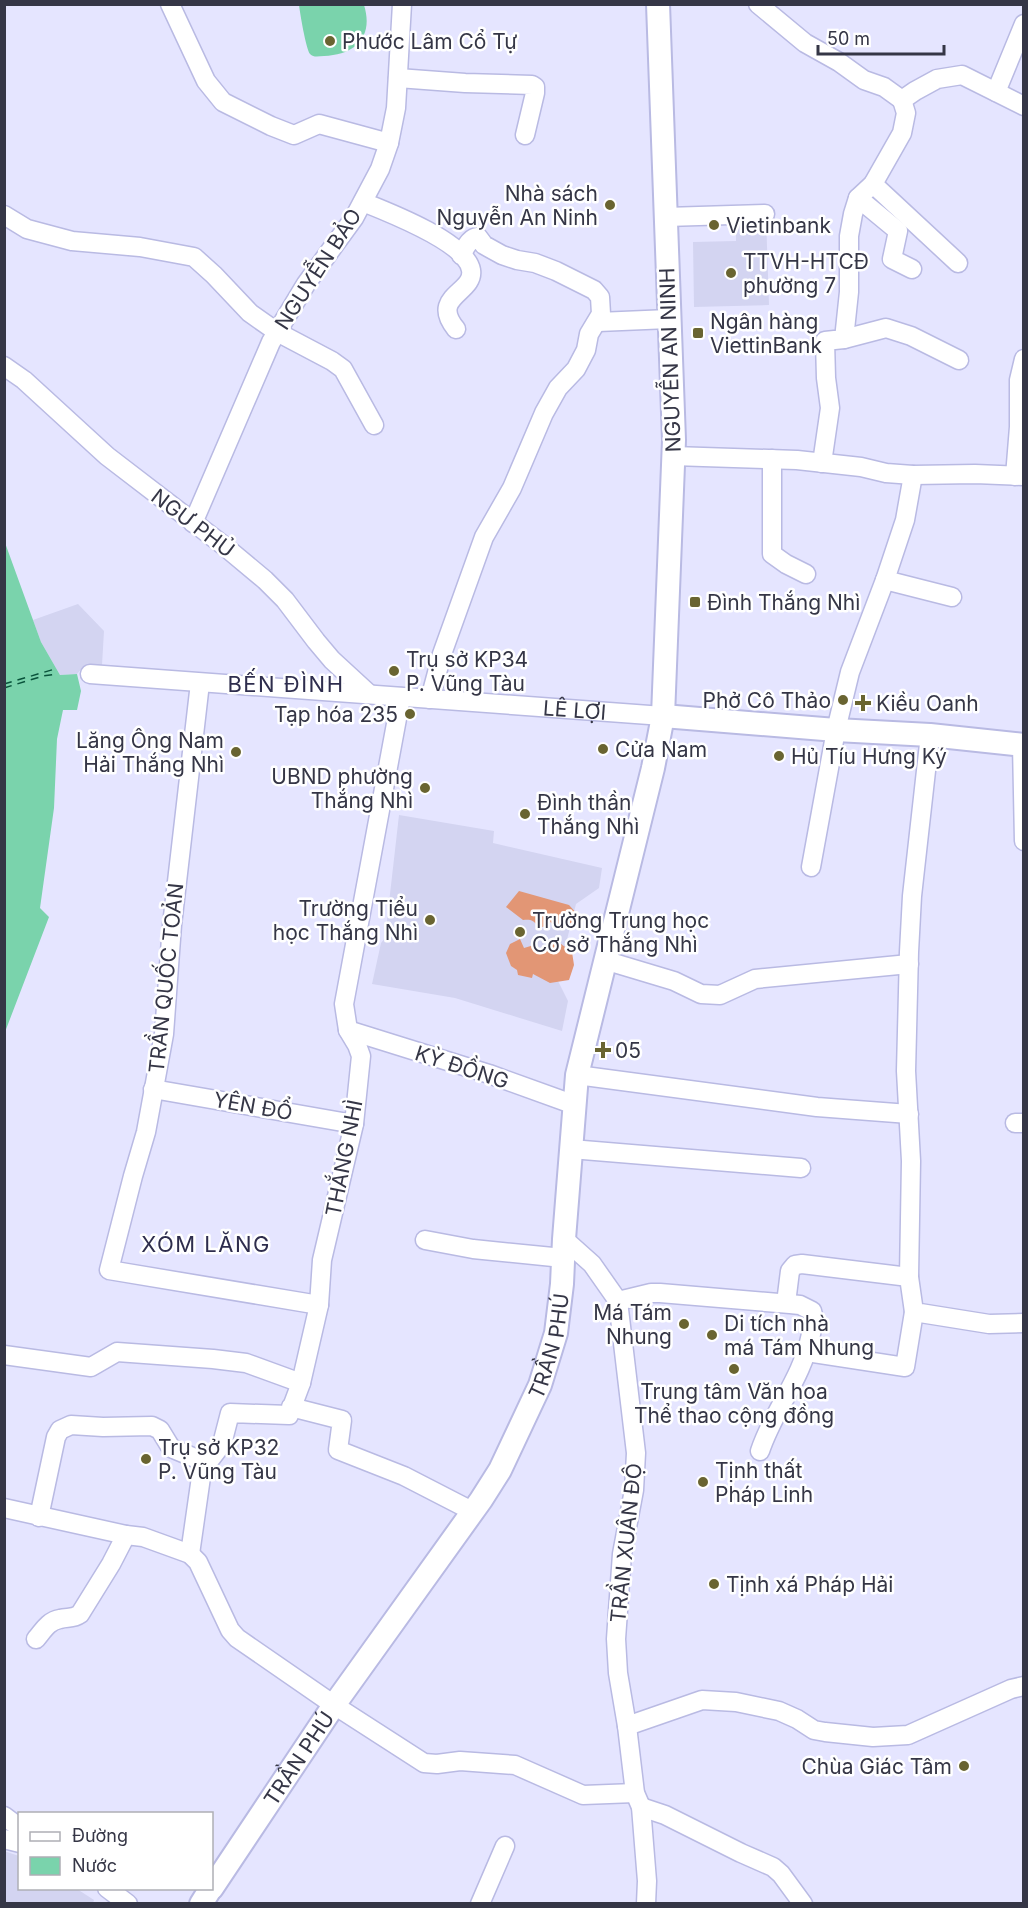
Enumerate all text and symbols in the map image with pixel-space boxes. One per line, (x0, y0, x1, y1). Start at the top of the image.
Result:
scale bar (818, 18, 944, 56)
text: 50 m (827, 28, 870, 49)
place label: Phước Lâm Cổ Tự (342, 29, 517, 54)
marker: Phước Lâm Cổ Tự (323, 34, 337, 48)
place label: Nhà sách Nguyễn An Ninh (436, 181, 598, 230)
marker: Nhà sách Nguyễn An Ninh (603, 198, 617, 212)
street label: NGUYỄN BẢO (266, 202, 366, 334)
place label: Vietinbank (726, 213, 831, 238)
marker: Vietinbank (707, 218, 721, 232)
place label: TTVH-HTCĐ phường 7 (743, 249, 869, 298)
marker: TTVH-HTCĐ phường 7 (724, 266, 738, 280)
street label: NGUYỄN AN NINH (650, 267, 686, 453)
place label: Ngân hàng ViettinBank (710, 309, 822, 358)
marker: Ngân hàng ViettinBank (691, 326, 705, 340)
street label: NGƯ PHỦ (147, 483, 240, 562)
place label: Đình Thắng Nhì (707, 590, 860, 615)
marker: Đình Thắng Nhì (688, 595, 702, 609)
place label: Trụ sở KP34 P. Vũng Tàu (406, 647, 528, 696)
marker: Trụ sở KP34 P. Vũng Tàu (387, 664, 401, 678)
district label: BẾN ĐÌNH (227, 668, 345, 697)
place label: Phở Cô Thảo (703, 688, 831, 713)
place label: Kiều Oanh (876, 691, 979, 716)
marker: Phở Cô Thảo (836, 693, 850, 707)
marker: Kiều Oanh (854, 694, 872, 712)
street label: LÊ LỢI (542, 695, 607, 724)
place label: Tạp hóa 235 (274, 702, 398, 727)
marker: Tạp hóa 235 (403, 707, 417, 721)
place label: Lăng Ông Nam Hải Thắng Nhì (76, 728, 224, 777)
place label: Cửa Nam (615, 737, 707, 762)
marker: Cửa Nam (596, 742, 610, 756)
place label: Hủ Tíu Hưng Ký (791, 744, 947, 769)
marker: Lăng Ông Nam Hải Thắng Nhì (229, 745, 243, 759)
marker: Hủ Tíu Hưng Ký (772, 749, 786, 763)
place label: UBND phường Thắng Nhì (271, 764, 413, 813)
marker: UBND phường Thắng Nhì (418, 781, 432, 795)
place label: Đình thần Thắng Nhì (537, 790, 639, 839)
marker: Đình thần Thắng Nhì (518, 807, 532, 821)
street label: TRẦN QUỐC TOẢN (140, 881, 188, 1074)
place label: Trường Tiểu học Thắng Nhì (273, 896, 418, 945)
place label: Trường Trung học Cơ sở Thắng Nhì (532, 908, 709, 957)
marker: Trường Tiểu học Thắng Nhì (423, 913, 437, 927)
marker: Trường Trung học Cơ sở Thắng Nhì (513, 925, 527, 939)
street label: KỲ ĐỒNG (412, 1036, 513, 1094)
place label: 05 (615, 1038, 641, 1063)
marker: 05 (596, 1043, 610, 1057)
street label: YÊN ĐỔ (212, 1083, 295, 1125)
street label: THẮNG NHÌ (317, 1097, 368, 1218)
district label: XÓM LĂNG (141, 1231, 271, 1257)
street label: TRẦN PHÚ (523, 1292, 573, 1403)
place label: Má Tám Nhung (593, 1300, 672, 1349)
place label: Di tích nhà má Tám Nhung (724, 1311, 874, 1360)
marker: Má Tám Nhung (677, 1317, 691, 1331)
marker: Di tích nhà má Tám Nhung (705, 1328, 719, 1342)
marker: Trung tâm Văn hoa Thể thao cộng đồng (727, 1362, 741, 1376)
place label: Trung tâm Văn hoa Thể thao cộng đồng (634, 1379, 834, 1428)
place label: Trụ sở KP32 P. Vũng Tàu (158, 1435, 279, 1484)
marker: Trụ sở KP32 P. Vũng Tàu (139, 1452, 153, 1466)
place label: Tịnh thất Pháp Linh (715, 1458, 813, 1507)
street label: TRẦN XUÂN ĐỘ (601, 1462, 647, 1624)
marker: Tịnh thất Pháp Linh (696, 1475, 710, 1489)
place label: Tịnh xá Pháp Hải (726, 1572, 893, 1597)
marker: Tịnh xá Pháp Hải (707, 1577, 721, 1591)
street label: TRẦN PHÚ (258, 1706, 339, 1810)
place label: Chùa Giác Tâm (801, 1754, 952, 1779)
marker: Chùa Giác Tâm (957, 1759, 971, 1773)
legend (18, 1812, 213, 1890)
text: Đường (72, 1825, 128, 1846)
text: Nước (72, 1855, 117, 1876)

